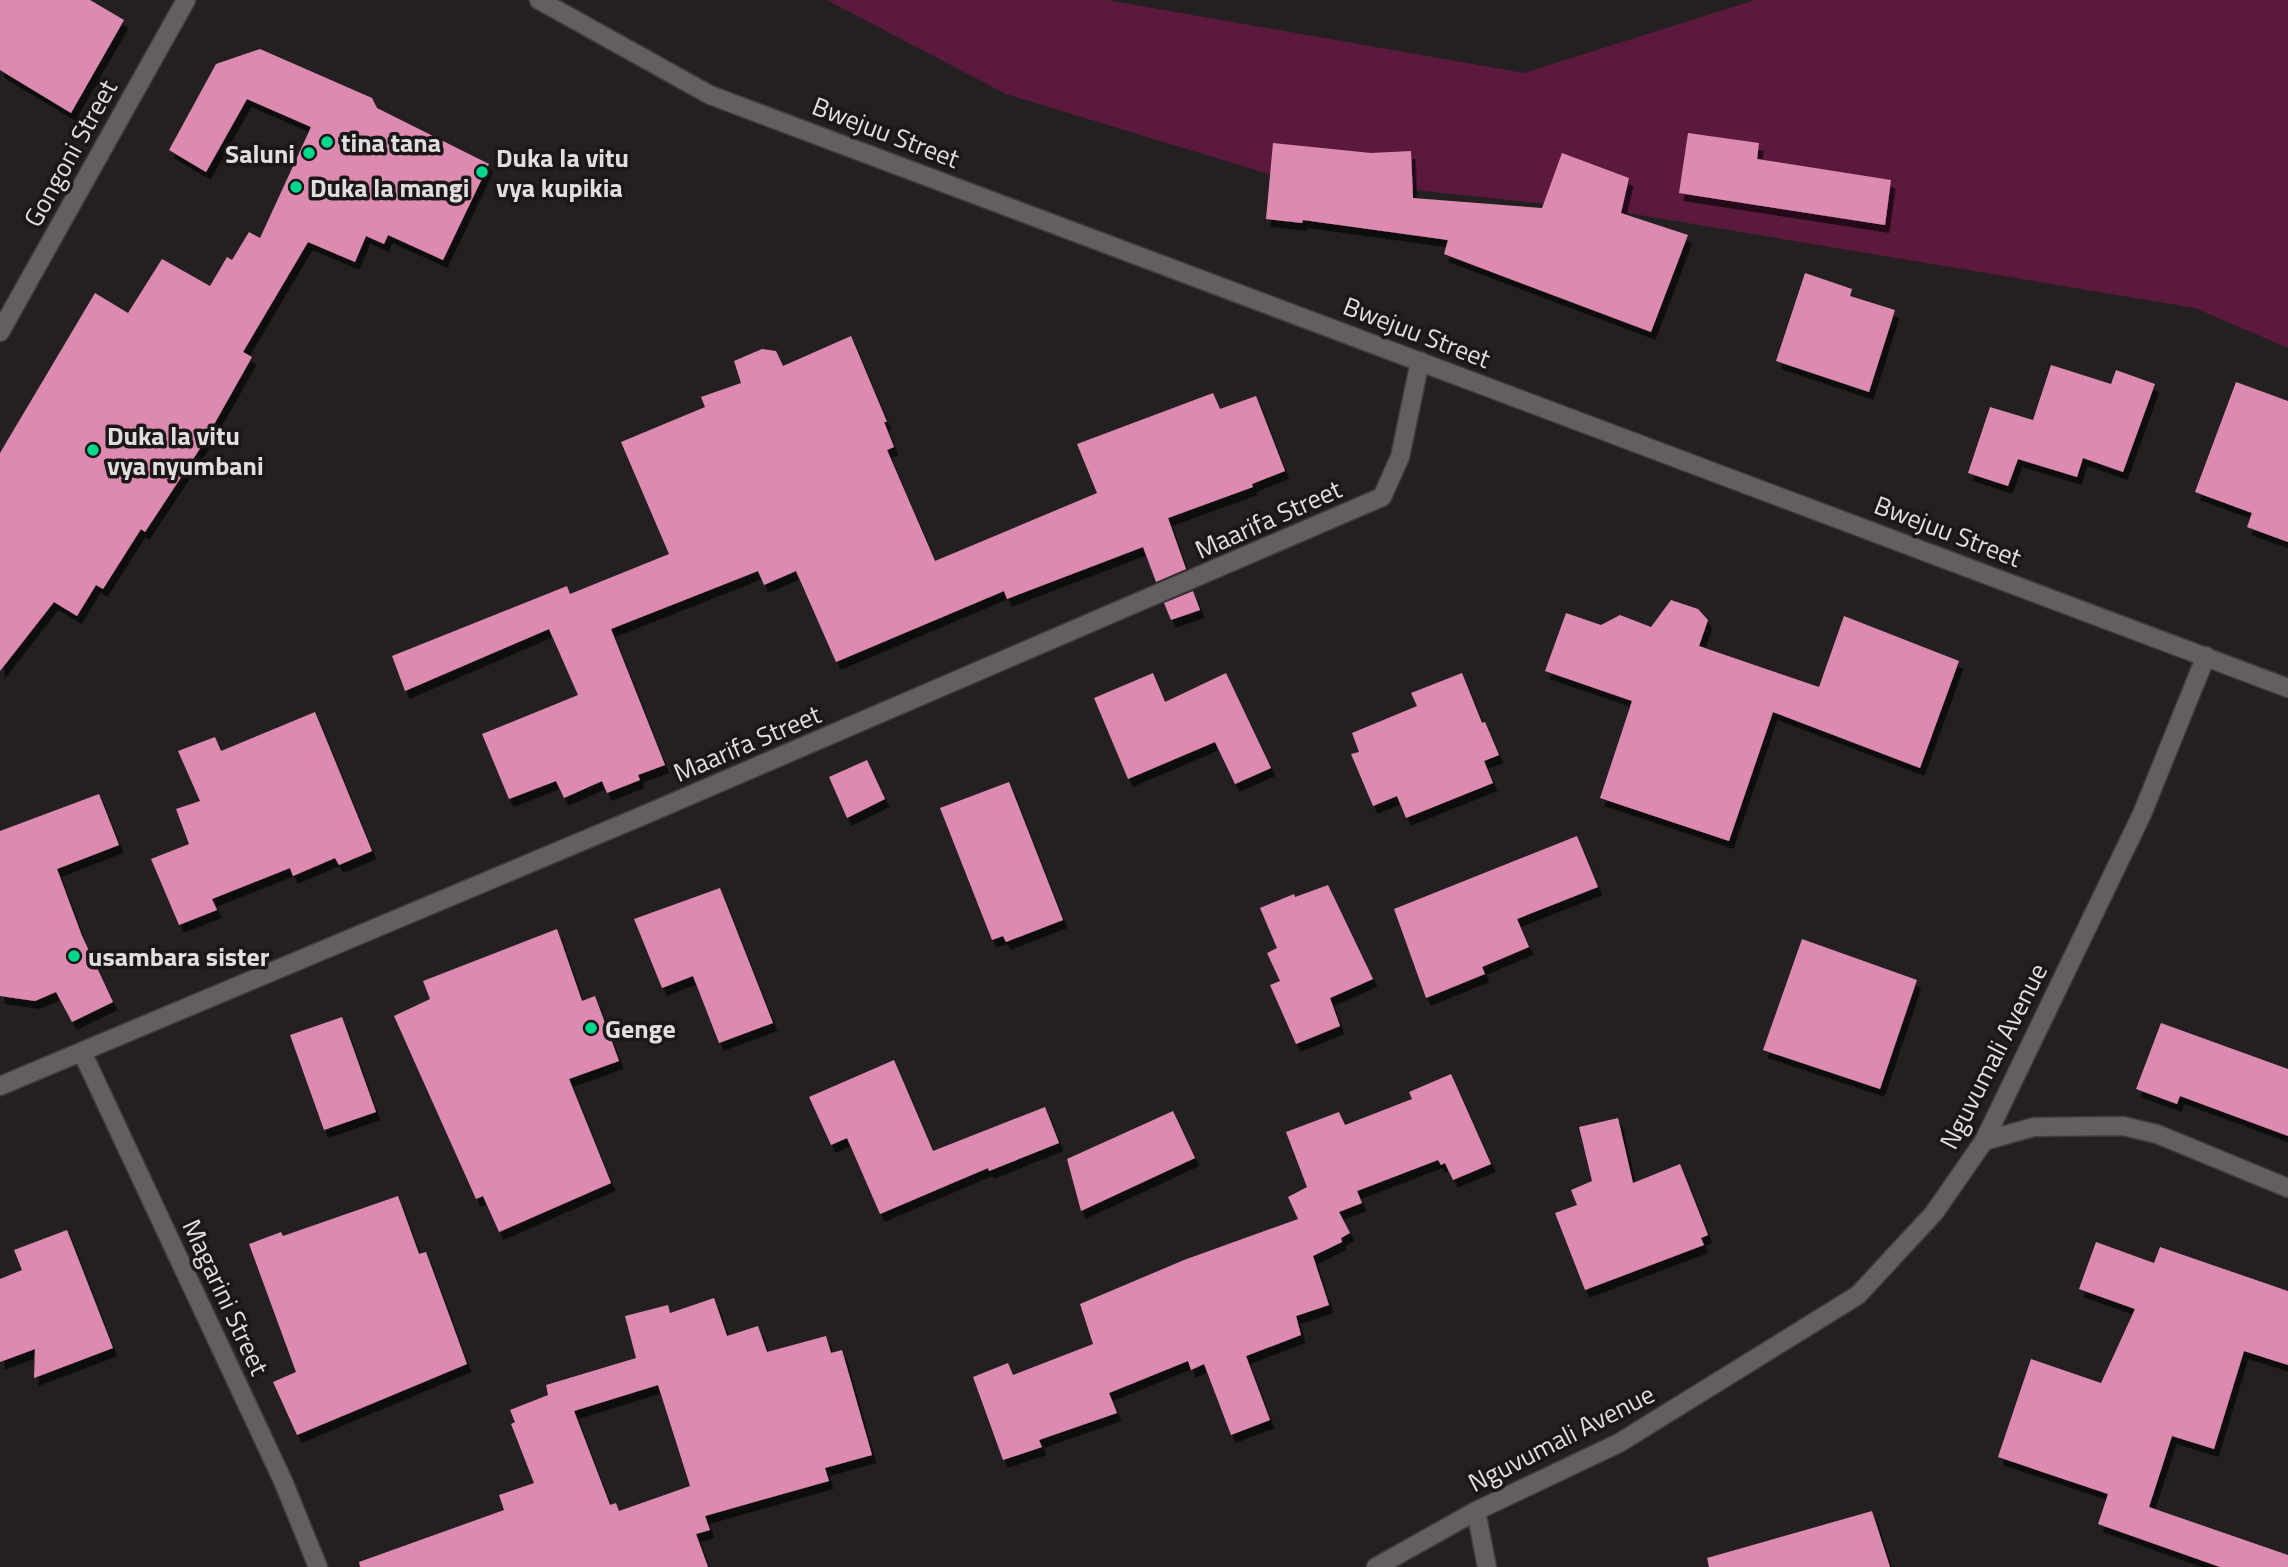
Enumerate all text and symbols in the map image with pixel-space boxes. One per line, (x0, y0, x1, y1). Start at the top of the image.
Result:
street label: Gongoni Street (13, 72, 127, 234)
street label: Bwejuu Street (807, 86, 965, 178)
place label: tina tana (341, 123, 441, 162)
place label: Saluni (225, 134, 295, 173)
marker: tina tana (319, 134, 335, 150)
place label: Duka la vitu vya kupikia (496, 138, 629, 207)
marker: Saluni (301, 145, 317, 161)
marker: Duka la vitu vya kupikia (474, 164, 490, 180)
place label: Duka la mangi (310, 168, 469, 207)
marker: Duka la mangi (288, 179, 304, 195)
street label: Bwejuu Street (1338, 286, 1496, 378)
place label: Duka la vitu vya nyumbani (107, 416, 264, 485)
marker: Duka la vitu vya nyumbani (85, 442, 101, 458)
street label: Maarifa Street (1188, 469, 1348, 569)
street label: Bwejuu Street (1869, 485, 2027, 577)
street label: Maarifa Street (667, 694, 827, 792)
place label: usambara sister (88, 937, 270, 976)
marker: usambara sister (66, 948, 82, 964)
street label: Nguvumali Avenue (1929, 956, 2057, 1156)
place label: Genge (605, 1009, 676, 1048)
marker: Genge (583, 1020, 599, 1036)
street label: Magarini Street (173, 1212, 279, 1382)
street label: Nguvumali Avenue (1461, 1374, 1661, 1502)

